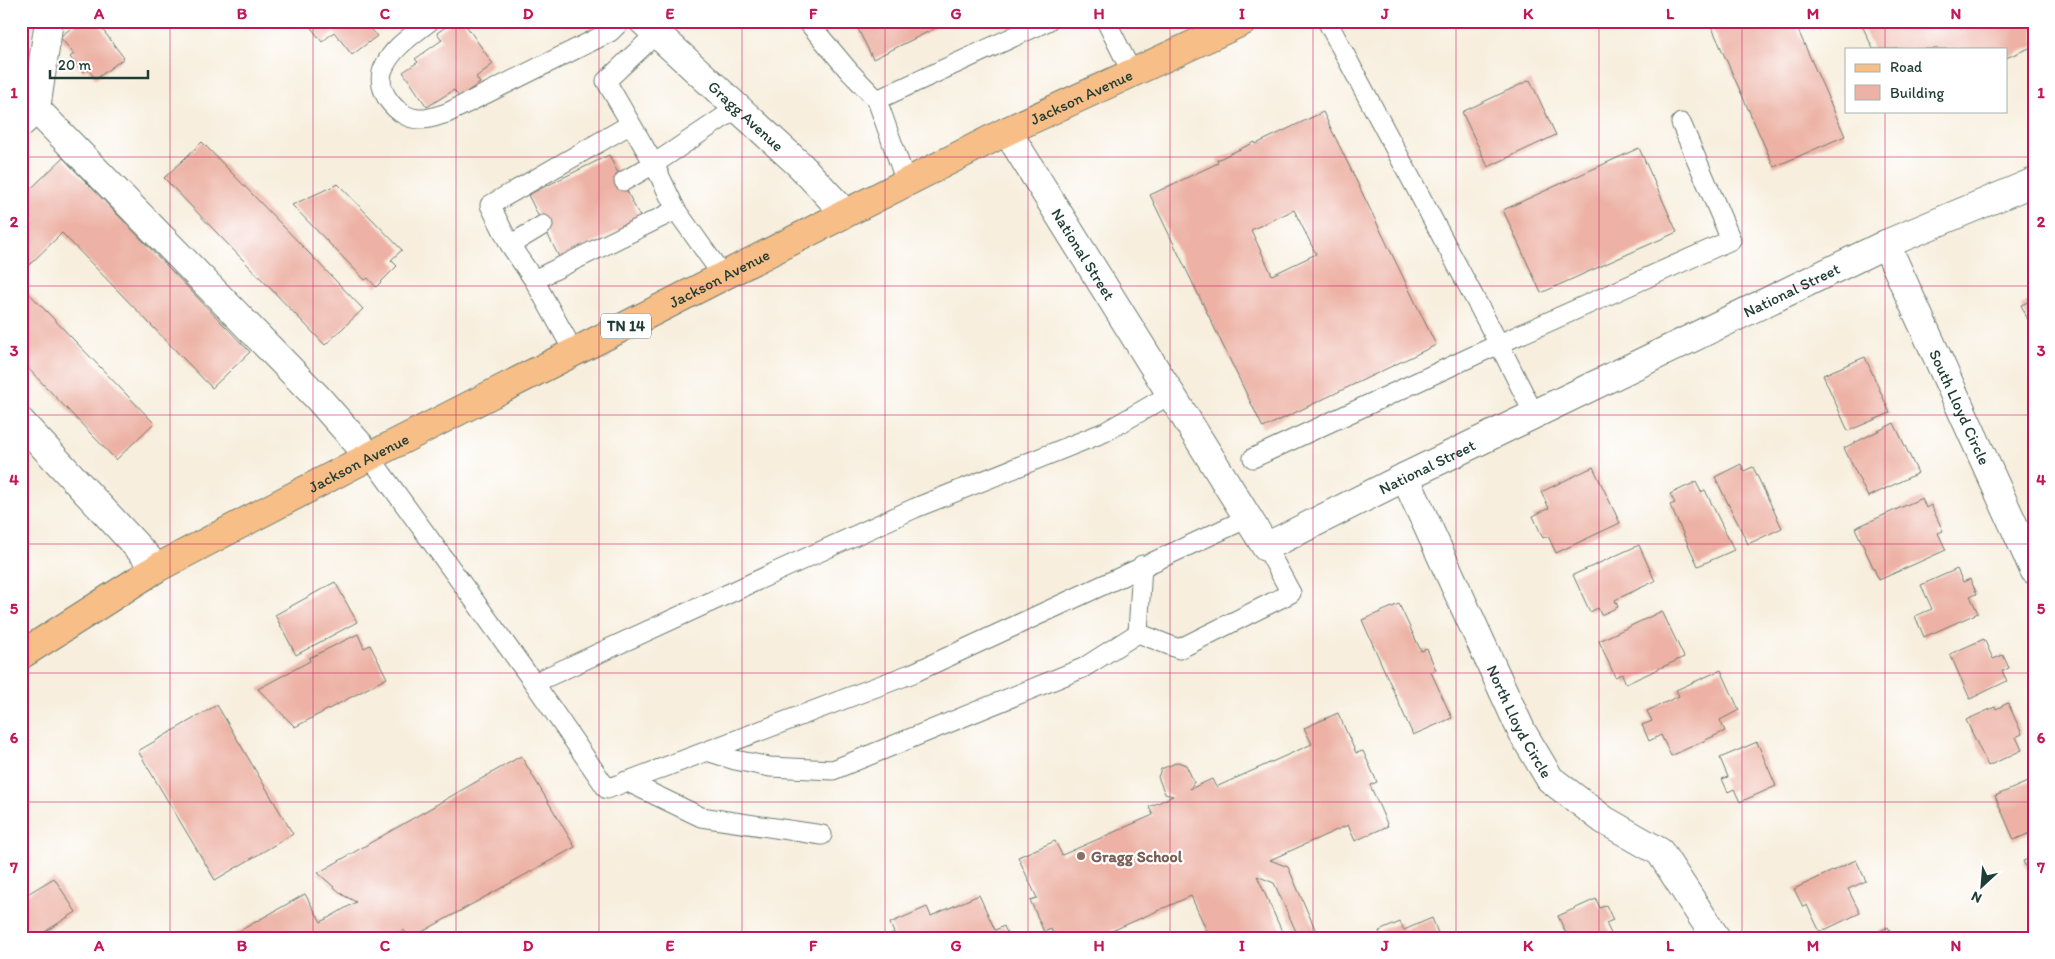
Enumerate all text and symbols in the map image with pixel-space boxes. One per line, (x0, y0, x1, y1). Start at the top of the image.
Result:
text: A (93, 4, 105, 23)
text: B (237, 4, 248, 23)
text: C (380, 4, 391, 23)
text: D (523, 4, 534, 23)
text: E (666, 4, 675, 23)
text: F (809, 4, 818, 23)
text: G (950, 4, 962, 23)
text: H (1093, 4, 1105, 23)
text: I (1239, 4, 1245, 23)
text: J (1380, 4, 1389, 23)
text: K (1523, 4, 1534, 23)
text: L (1666, 4, 1675, 23)
text: M (1807, 4, 1819, 23)
text: N (1951, 4, 1961, 23)
scale bar (50, 48, 148, 80)
legend (1845, 48, 2008, 112)
text: 20 m (58, 56, 92, 74)
text: Road (1890, 58, 1923, 76)
street label: Jackson Avenue (1027, 65, 1135, 129)
street label: Gragg Avenue (704, 77, 788, 155)
text: 1 (10, 83, 18, 102)
text: 1 (2037, 83, 2045, 102)
text: Building (1890, 84, 1944, 102)
street label: National Street (1047, 205, 1119, 304)
text: 2 (10, 212, 19, 231)
text: 2 (2037, 212, 2046, 231)
street label: Jackson Avenue (666, 245, 773, 312)
street label: National Street (1740, 259, 1843, 322)
road number: TN 14 (601, 314, 651, 338)
text: 3 (10, 341, 19, 360)
text: 3 (2037, 341, 2046, 360)
street label: South Lloyd Circle (1925, 347, 1994, 468)
street label: Jackson Avenue (305, 429, 412, 497)
street label: National Street (1376, 435, 1478, 499)
text: 4 (9, 470, 19, 489)
text: 4 (2036, 470, 2046, 489)
text: 5 (10, 599, 19, 618)
text: 5 (2037, 599, 2046, 618)
street label: North Lloyd Circle (1483, 662, 1556, 782)
text: 6 (10, 728, 19, 747)
text: 6 (2037, 728, 2046, 747)
place label: Gragg School (1091, 847, 1183, 867)
marker: Gragg School (1075, 850, 1087, 862)
text: 7 (9, 858, 18, 877)
text: 7 (2036, 858, 2045, 877)
north arrow (1958, 862, 2008, 912)
text: N (1969, 888, 1984, 907)
text: A (93, 936, 105, 955)
text: B (237, 936, 248, 955)
text: C (380, 936, 391, 955)
text: D (523, 936, 534, 955)
text: E (666, 936, 675, 955)
text: F (809, 936, 818, 955)
text: G (950, 936, 962, 955)
text: H (1093, 936, 1105, 955)
text: I (1239, 936, 1245, 955)
text: J (1380, 936, 1389, 955)
text: K (1523, 936, 1534, 955)
text: L (1666, 936, 1675, 955)
text: M (1807, 936, 1819, 955)
text: N (1951, 936, 1961, 955)

